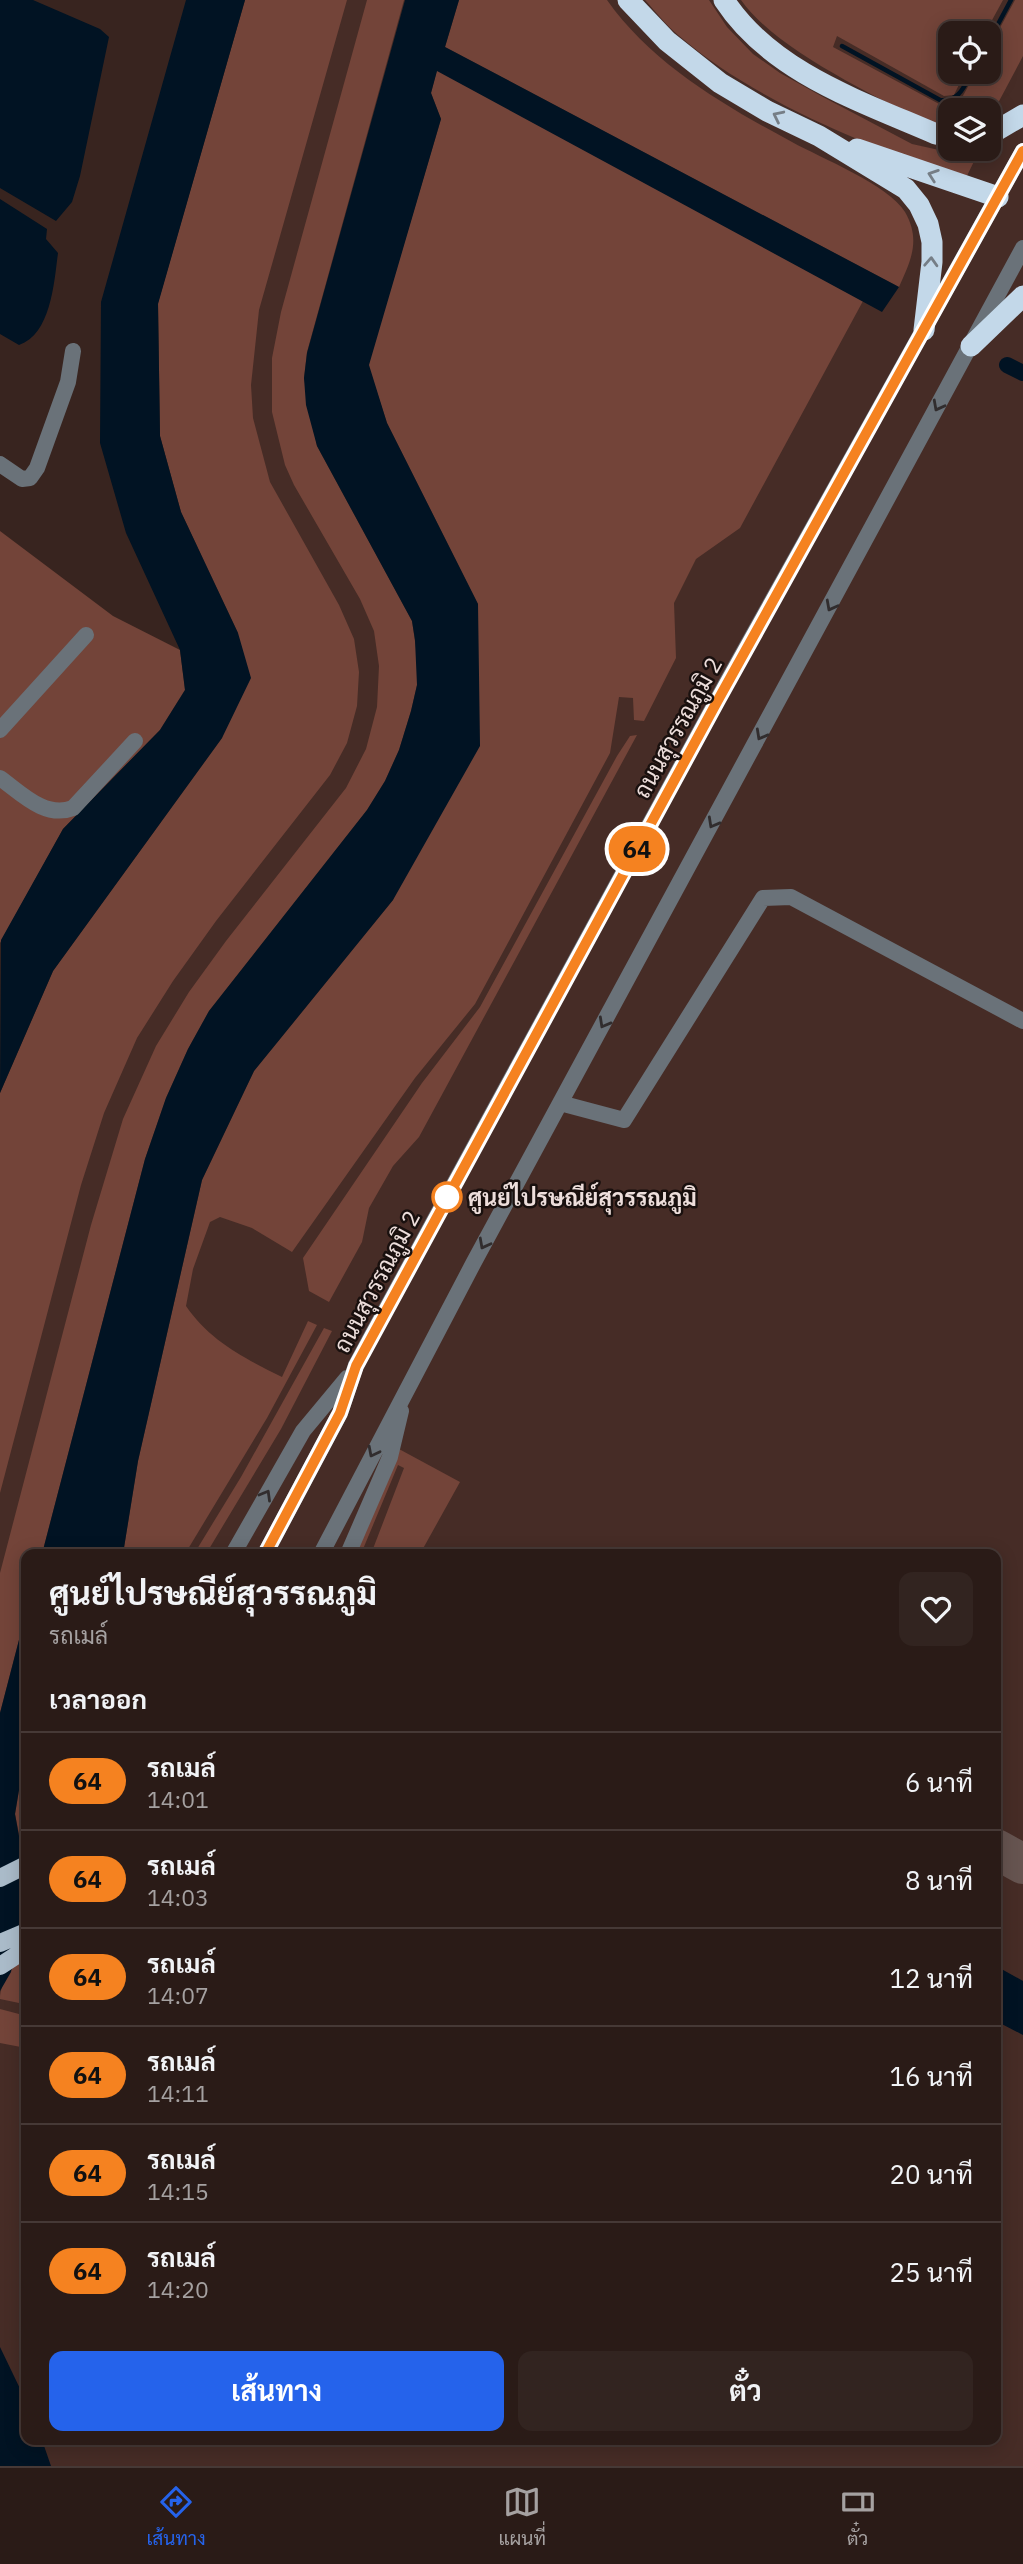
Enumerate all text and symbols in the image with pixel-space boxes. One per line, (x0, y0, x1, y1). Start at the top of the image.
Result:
map controls (938, 21, 1001, 161)
button: locate (938, 21, 1001, 84)
button: layers (938, 98, 1001, 161)
one-way arrow (773, 110, 785, 124)
one-way arrow (928, 169, 940, 183)
one-way arrow (924, 256, 939, 267)
one-way arrow (933, 399, 947, 411)
one-way arrow (825, 599, 839, 612)
street label: ถนนสุวรรณภูมิ 2 (626, 651, 731, 804)
one-way arrow (756, 728, 769, 740)
one-way arrow (708, 816, 721, 828)
line badge: 64 (606, 826, 668, 872)
text: 64 (623, 833, 651, 865)
one-way arrow (599, 1015, 612, 1028)
marker: ศูนย์ไปรษณีย์สุวรรณภูมิ (432, 1182, 462, 1212)
place label: ศูนย์ไปรษณีย์สุวรรณภูมิ (468, 1182, 697, 1215)
street label: ถนนสุวรรณภูมิ 2 (326, 1205, 429, 1359)
one-way arrow (479, 1237, 492, 1249)
one-way arrow (368, 1445, 382, 1457)
one-way arrow (258, 1489, 271, 1502)
text: ศูนย์ไปรษณีย์สุวรรณภูมิ (49, 1571, 377, 1614)
button: heart (899, 1572, 973, 1646)
text: รถเมล์ (49, 1620, 108, 1650)
text: เวลาออก (49, 1682, 147, 1716)
text: รถเมล์ (147, 1750, 216, 1784)
text: 64 (73, 1765, 102, 1797)
text: 6 นาที (905, 1765, 973, 1799)
text: 14:01 (147, 1784, 209, 1814)
text: รถเมล์ (147, 1848, 216, 1882)
text: 64 (73, 1863, 102, 1895)
text: 8 นาที (905, 1863, 973, 1897)
text: 14:03 (147, 1882, 209, 1912)
text: รถเมล์ (147, 1946, 216, 1980)
text: 64 (73, 1961, 102, 1993)
text: 12 นาที (889, 1961, 973, 1995)
text: 14:07 (147, 1980, 209, 2010)
text: รถเมล์ (147, 2044, 216, 2078)
text: 64 (73, 2059, 102, 2091)
text: 16 นาที (889, 2059, 973, 2093)
text: 14:11 (147, 2078, 209, 2108)
text: รถเมล์ (147, 2142, 216, 2176)
text: 64 (73, 2157, 102, 2189)
text: 20 นาที (889, 2157, 973, 2191)
text: 14:15 (147, 2176, 209, 2206)
text: รถเมล์ (147, 2240, 216, 2274)
text: 64 (73, 2255, 102, 2287)
text: 25 นาที (889, 2255, 973, 2289)
text: 14:20 (147, 2274, 209, 2304)
button: เส้นทาง (49, 2351, 504, 2431)
button: ตั๋ว (518, 2351, 973, 2431)
tab: เส้นทาง (146, 2483, 206, 2550)
tab: แผนที่ (498, 2483, 546, 2550)
tab: ตั๋ว (839, 2483, 877, 2550)

